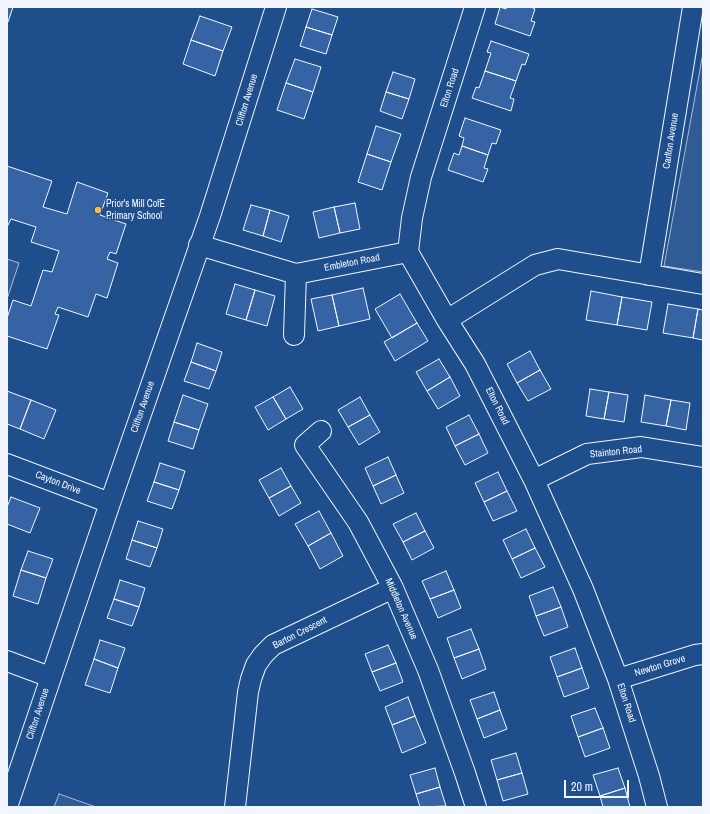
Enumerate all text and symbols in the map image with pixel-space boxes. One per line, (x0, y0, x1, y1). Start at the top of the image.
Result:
street label: Elton Road (438, 67, 462, 109)
street label: Clifton Avenue (233, 73, 261, 127)
street label: Carlton Avenue (661, 112, 681, 170)
place label: Prior's Mill CofE Primary School (106, 198, 165, 222)
marker: Prior's Mill CofE Primary School (93, 205, 103, 215)
street label: Embleton Road (323, 252, 381, 274)
street label: Clifton Avenue (129, 380, 157, 434)
street label: Elton Road (482, 385, 512, 427)
street label: Stainton Road (589, 443, 643, 461)
street label: Cayton Drive (34, 469, 82, 497)
street label: Middleton Avenue (382, 576, 420, 642)
street label: Barton Crescent (271, 614, 329, 652)
street label: Newton Grove (633, 653, 687, 679)
street label: Elton Road (614, 682, 638, 724)
street label: Clifton Avenue (24, 687, 52, 741)
scale bar (566, 772, 631, 798)
text: 20 m (571, 779, 593, 795)

